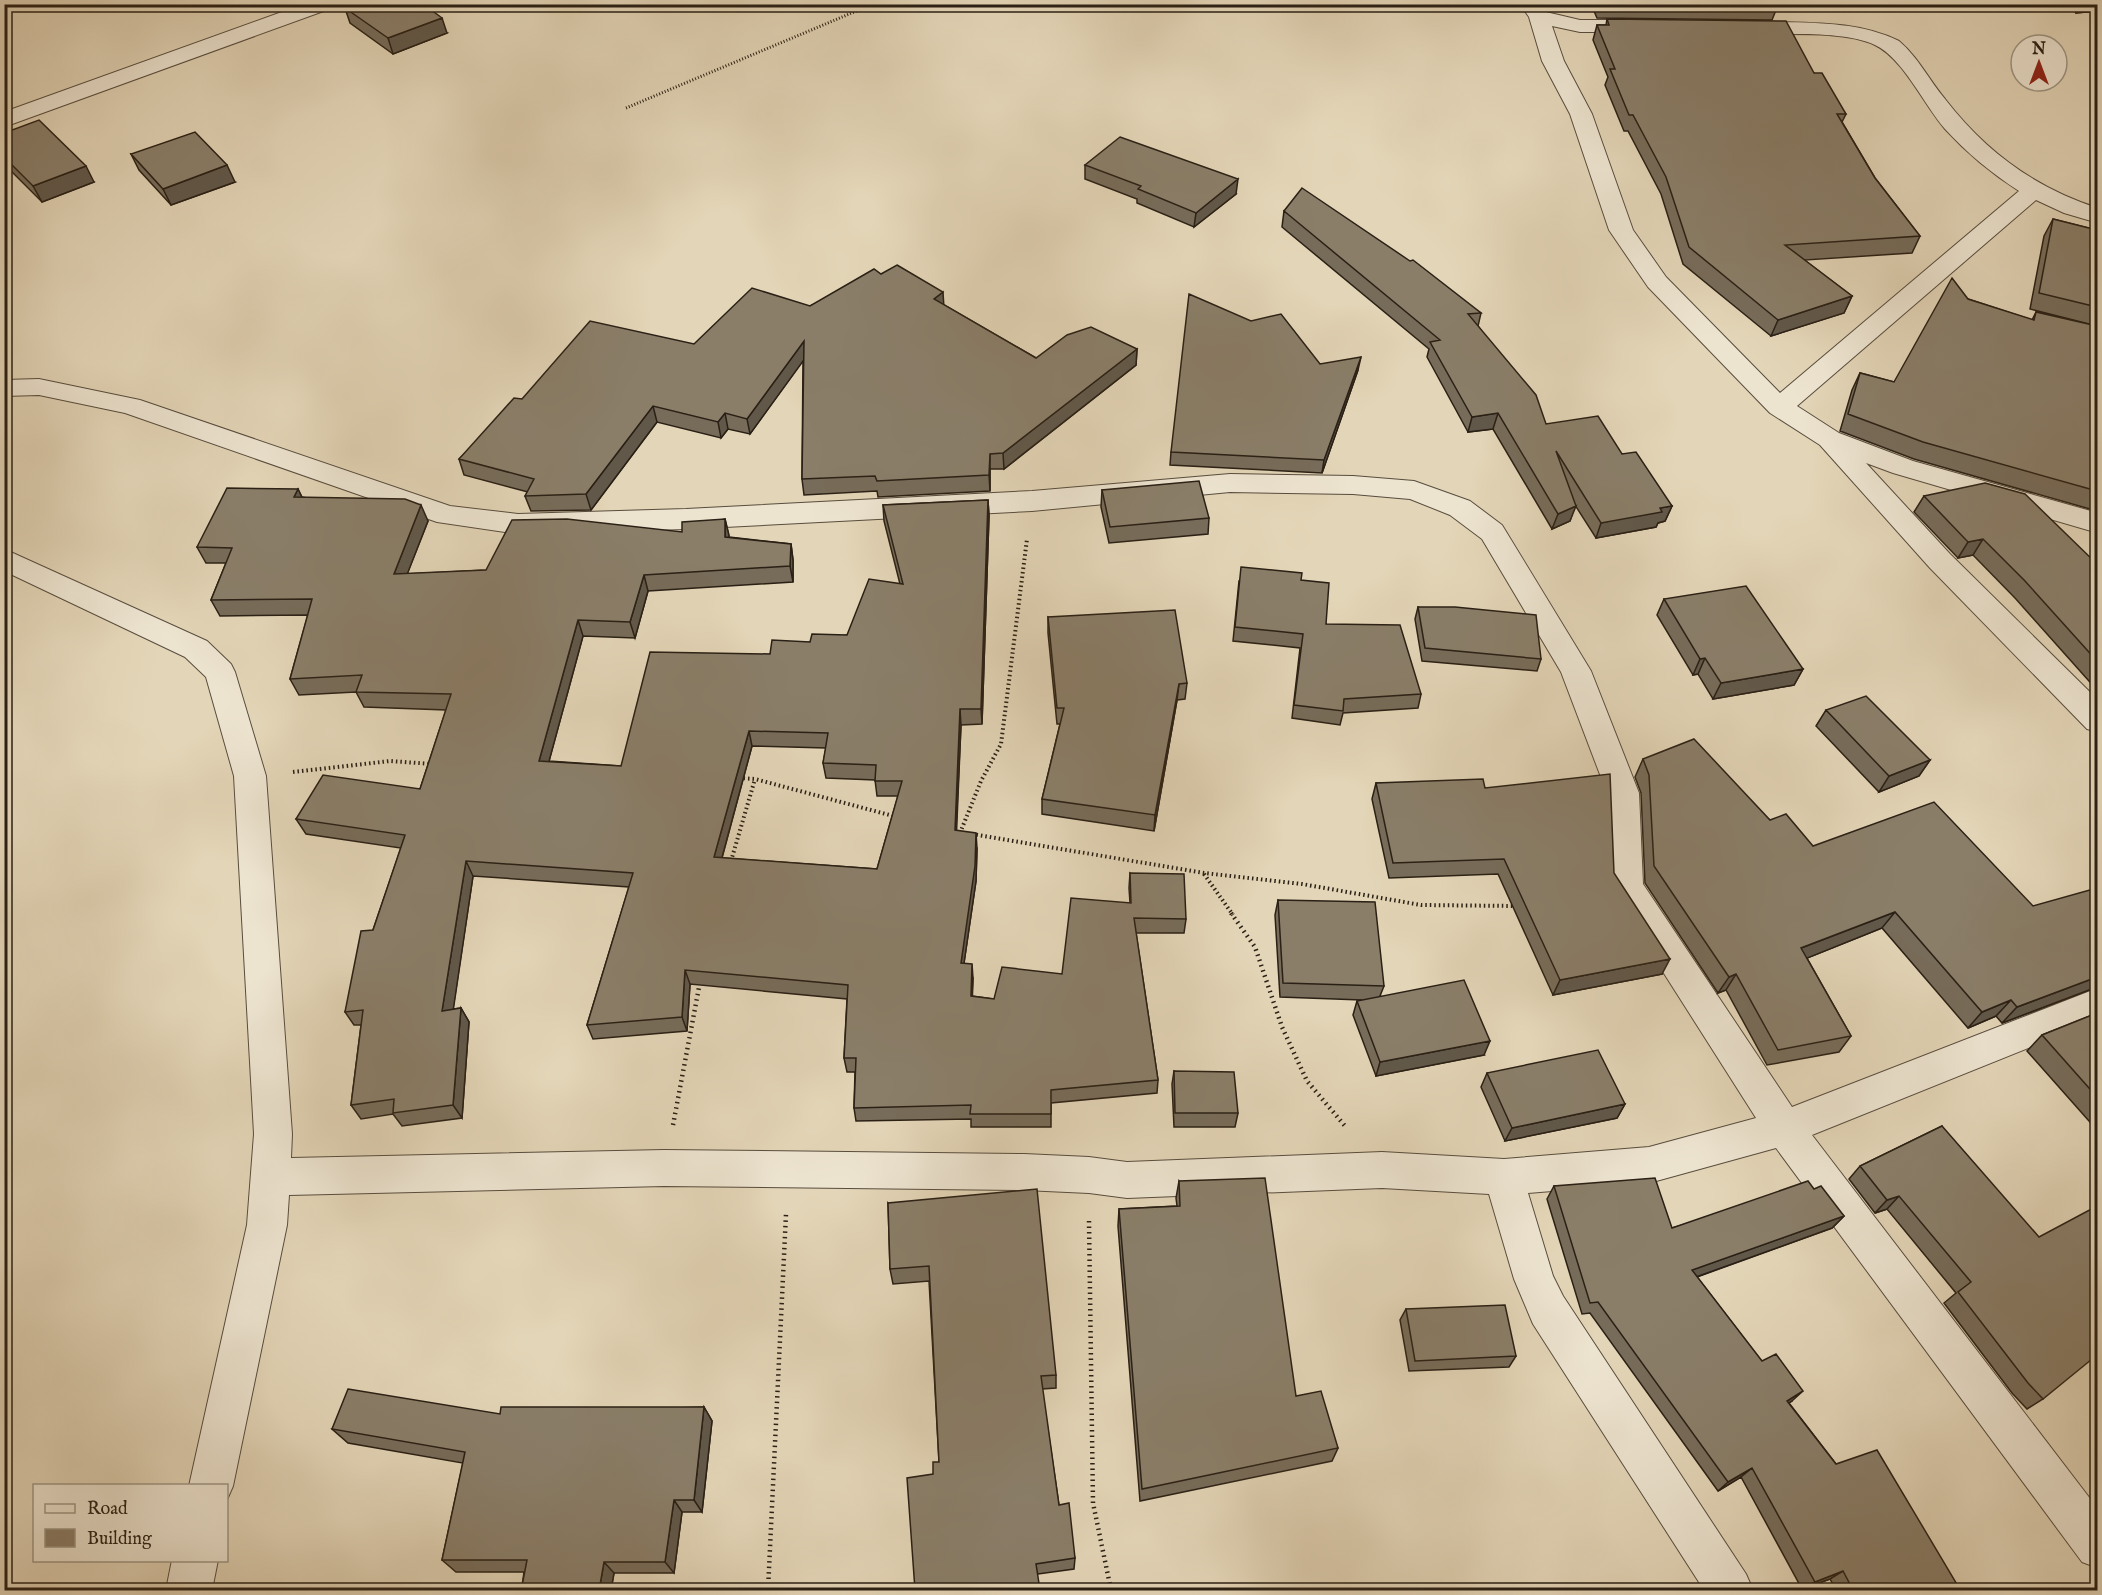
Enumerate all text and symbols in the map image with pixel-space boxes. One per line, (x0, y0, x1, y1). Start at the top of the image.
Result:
north arrow (2009, 33, 2069, 93)
text: N (2031, 40, 2046, 60)
legend (33, 1484, 228, 1562)
text: Road (87, 1498, 128, 1521)
text: Building (87, 1528, 152, 1551)

